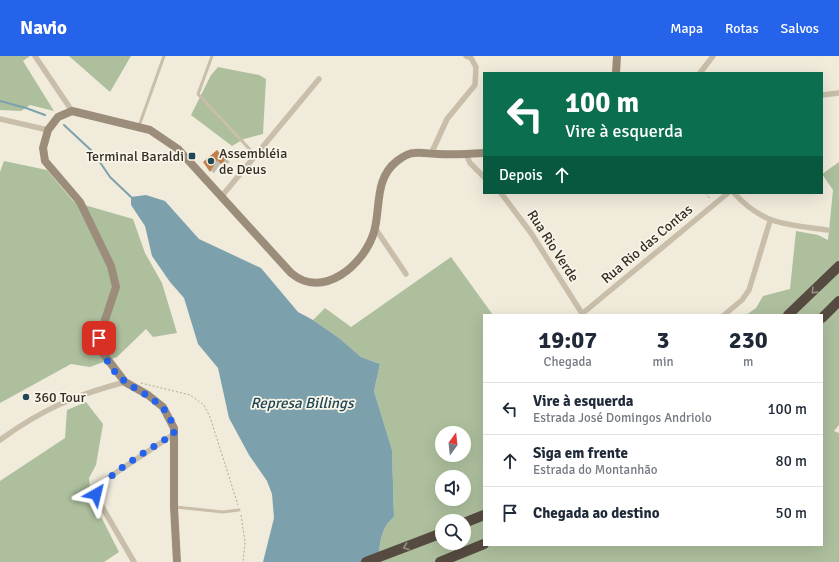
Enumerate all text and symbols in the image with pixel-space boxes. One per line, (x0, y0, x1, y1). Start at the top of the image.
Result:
text: Navio (20, 16, 67, 40)
text: Mapa (670, 20, 703, 37)
text: Rotas (725, 20, 759, 37)
text: Salvos (781, 20, 819, 37)
text: 100 m (565, 86, 639, 120)
icon: left (499, 88, 551, 140)
text: Vire à esquerda (565, 120, 683, 142)
place label: Assembléia de Deus (219, 145, 287, 178)
place label: Terminal Baraldi (86, 148, 184, 165)
marker: Terminal Baraldi (187, 151, 197, 161)
marker: Assembléia de Deus (206, 156, 216, 166)
icon: ahead (551, 164, 573, 186)
text: Depois (499, 166, 543, 184)
street label: Rua Rio das Contas (598, 201, 696, 287)
street label: Rua Rio Verde (523, 207, 583, 285)
one-way arrow (811, 286, 819, 293)
pin (82, 321, 116, 355)
text: 19:07 (538, 325, 597, 355)
text: 3 (657, 325, 669, 355)
text: 230 (729, 325, 768, 355)
icon: arrive (88, 327, 110, 349)
text: Chegada (544, 354, 592, 370)
text: min (653, 354, 674, 370)
text: m (743, 354, 753, 370)
place label: 360 Tour (34, 389, 86, 406)
marker: 360 Tour (21, 392, 31, 402)
text: Vire à esquerda (533, 392, 633, 410)
water label: Represa Billings (251, 394, 355, 412)
icon: left (499, 398, 521, 420)
text: 100 m (767, 400, 807, 418)
text: Estrada José Domingos Andriolo (533, 410, 712, 426)
north arrow (435, 426, 471, 462)
map controls (435, 426, 471, 550)
text: Siga em frente (533, 444, 628, 462)
icon: ahead (499, 450, 521, 472)
text: 80 m (776, 452, 807, 470)
text: Estrada do Montanhão (533, 462, 658, 478)
button: sound (435, 470, 471, 506)
position arrow (75, 473, 117, 515)
icon: arrive (499, 502, 521, 524)
text: Chegada ao destino (533, 504, 660, 522)
text: 50 m (776, 504, 807, 522)
button: search (435, 514, 471, 550)
one-way arrow (402, 543, 409, 551)

